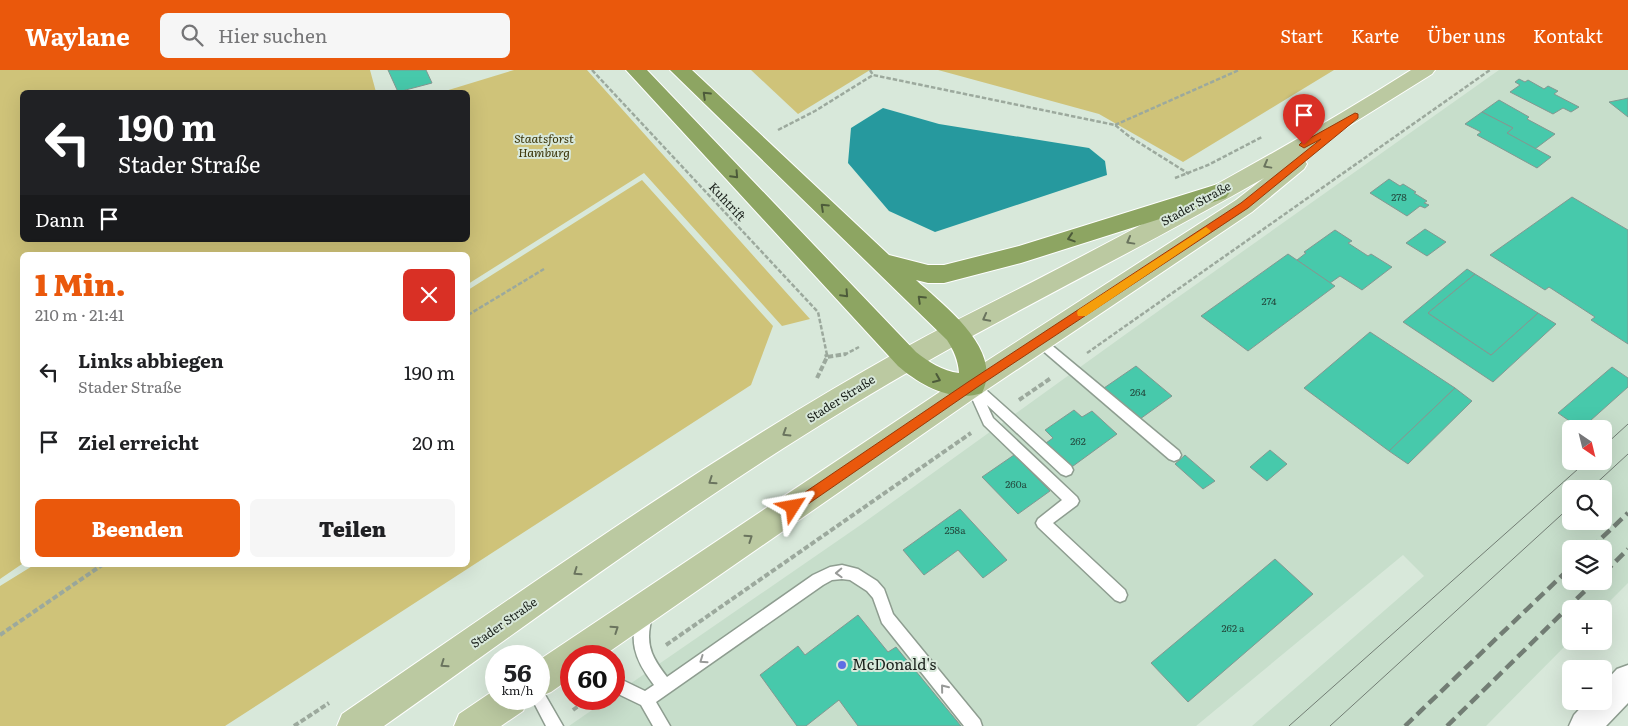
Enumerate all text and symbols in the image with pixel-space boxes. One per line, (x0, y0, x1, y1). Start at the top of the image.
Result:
search box (160, 13, 510, 58)
text: Waylane (25, 18, 130, 53)
icon: search (178, 21, 206, 49)
text: Hier suchen (218, 21, 327, 49)
text: Start (1280, 22, 1323, 49)
text: Karte (1351, 22, 1399, 49)
text: Über uns (1427, 22, 1505, 49)
text: Kontakt (1533, 22, 1603, 49)
one-way arrow (703, 92, 712, 101)
pin (1283, 94, 1325, 145)
text: 190 m (118, 100, 216, 152)
icon: arrive (1290, 101, 1318, 129)
icon: left (35, 110, 100, 175)
park label: Staatsforst Hamburg (514, 129, 574, 161)
text: Stader Straße (118, 147, 261, 180)
one-way arrow (1263, 159, 1272, 169)
one-way arrow (729, 169, 738, 178)
street label: Stader Straße (1157, 176, 1234, 230)
street label: Kuhtrift (705, 178, 750, 225)
house number: 278 (1391, 189, 1407, 204)
one-way arrow (821, 204, 830, 213)
text: Dann (35, 205, 85, 233)
icon: arrive (95, 205, 123, 233)
one-way arrow (1068, 232, 1076, 242)
one-way arrow (1126, 235, 1135, 245)
text: 1 Min. (35, 261, 126, 305)
button: close (403, 269, 455, 321)
one-way arrow (839, 288, 848, 297)
house number: 274 (1262, 293, 1277, 308)
one-way arrow (917, 296, 926, 305)
text: 210 m · 21:41 (35, 302, 124, 326)
one-way arrow (982, 312, 991, 322)
text: Links abbiegen (78, 346, 224, 374)
icon: left (35, 358, 63, 386)
text: 190 m (404, 358, 455, 386)
street label: Stader Straße (803, 370, 878, 426)
one-way arrow (932, 372, 941, 383)
text: Stader Straße (78, 374, 182, 398)
house number: 264 (1130, 384, 1146, 399)
north arrow (1562, 420, 1612, 470)
map controls (1562, 420, 1612, 710)
one-way arrow (783, 427, 792, 437)
icon: arrive (35, 428, 63, 456)
text: Ziel erreicht (78, 428, 199, 456)
text: 20 m (412, 428, 455, 456)
house number: 262 (1070, 433, 1086, 448)
one-way arrow (708, 475, 718, 484)
house number: 260a (1005, 476, 1027, 491)
position arrow (766, 480, 818, 532)
button: search (1562, 480, 1612, 530)
button: Beenden (35, 499, 240, 557)
button: Teilen (250, 499, 455, 557)
house number: 258a (944, 522, 966, 537)
one-way arrow (743, 535, 753, 544)
button: layers (1562, 540, 1612, 590)
one-way arrow (574, 566, 583, 575)
one-way arrow (835, 568, 843, 579)
street label: Stader Straße (466, 593, 540, 652)
button: + (1562, 600, 1612, 650)
house number: 262 a (1222, 620, 1245, 635)
one-way arrow (609, 626, 619, 635)
speed limit sign: 60 (560, 645, 625, 710)
place label: McDonald's (852, 652, 936, 675)
text: 56 (503, 653, 532, 690)
one-way arrow (700, 654, 709, 662)
one-way arrow (440, 658, 449, 667)
marker: McDonald's (836, 659, 848, 671)
button: − (1562, 660, 1612, 710)
text: km/h (502, 681, 533, 699)
one-way arrow (941, 685, 949, 694)

